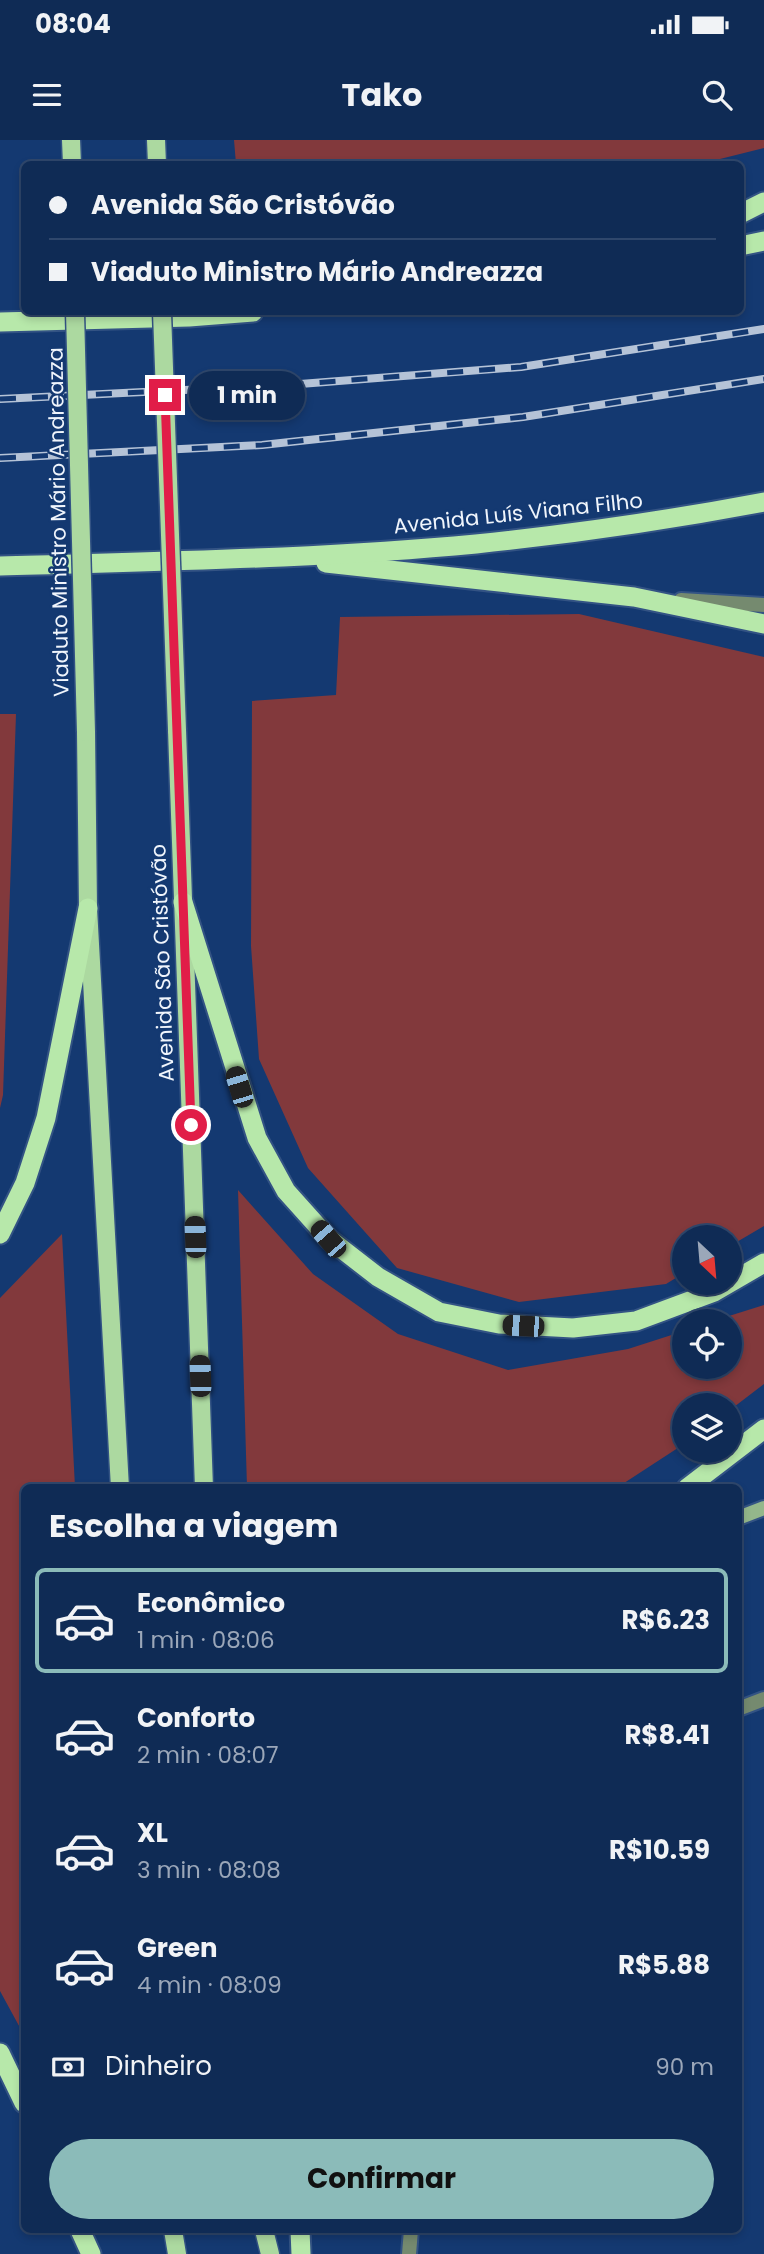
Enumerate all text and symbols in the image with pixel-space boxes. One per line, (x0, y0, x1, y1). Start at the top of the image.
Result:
text: 08:04 (35, 6, 111, 42)
text: Tako (342, 72, 422, 117)
icon: menu (28, 76, 66, 114)
icon: search (698, 76, 736, 114)
text: Avenida São Cristóvão (91, 187, 395, 223)
text: Viaduto Ministro Mário Andreazza (91, 254, 543, 290)
street label: Viaduto Ministro Mário Andreazza (40, 347, 76, 697)
callout: 1 min (190, 370, 305, 420)
route end (149, 379, 181, 411)
text: 1 min (217, 379, 277, 411)
street label: Avenida Luís Viana Filho (392, 485, 644, 541)
street label: Avenida São Cristóvão (143, 844, 181, 1082)
car (223, 1064, 256, 1110)
route start (175, 1109, 207, 1141)
car (184, 1216, 207, 1258)
car (307, 1216, 350, 1262)
north arrow (672, 1225, 742, 1295)
map controls (672, 1225, 742, 1463)
button: locate (672, 1309, 742, 1379)
car (502, 1314, 545, 1338)
car (189, 1355, 212, 1397)
button: layers (672, 1393, 742, 1463)
text: Escolha a viagem (49, 1503, 338, 1548)
text: Econômico (137, 1585, 285, 1621)
icon: car (53, 1589, 116, 1652)
text: R$6.23 (621, 1602, 710, 1638)
text: 1 min · 08:06 (137, 1624, 275, 1656)
text: Conforto (137, 1700, 255, 1736)
icon: car (53, 1704, 116, 1767)
text: R$8.41 (624, 1717, 710, 1753)
text: 2 min · 08:07 (137, 1739, 278, 1771)
text: XL (137, 1815, 168, 1851)
icon: car (53, 1819, 116, 1882)
text: R$10.59 (609, 1832, 710, 1868)
text: 3 min · 08:08 (137, 1854, 281, 1886)
text: Green (137, 1930, 218, 1966)
icon: car (53, 1934, 116, 1997)
text: R$5.88 (618, 1947, 710, 1983)
text: 4 min · 08:09 (137, 1969, 282, 2001)
icon: cash (49, 2048, 87, 2086)
text: Dinheiro (105, 2048, 212, 2084)
text: 90 m (655, 2051, 714, 2083)
button: Confirmar (49, 2139, 714, 2219)

